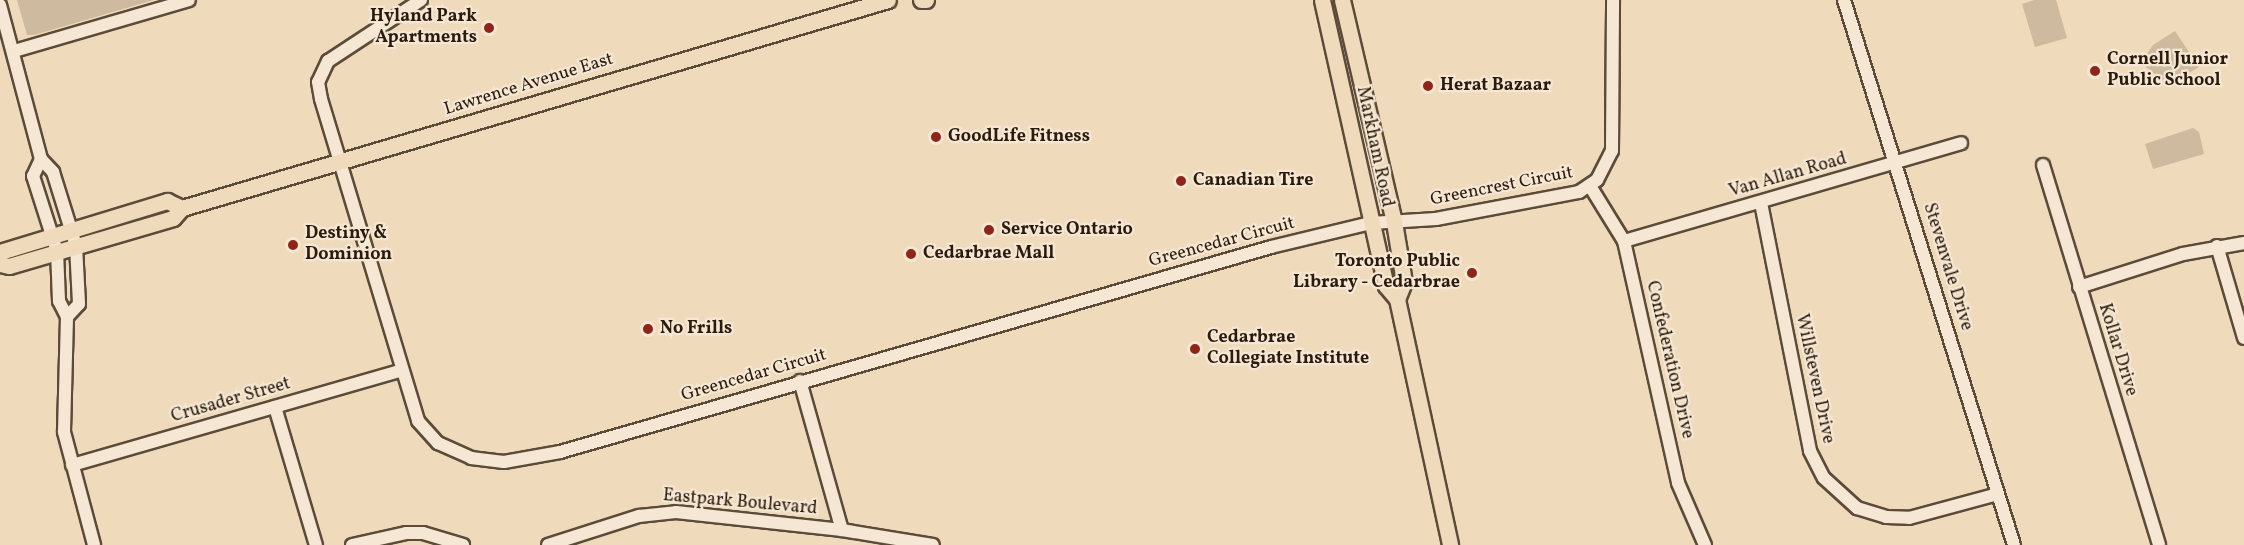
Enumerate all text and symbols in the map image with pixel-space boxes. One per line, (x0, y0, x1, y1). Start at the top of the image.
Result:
place label: Hyland Park Apartments (370, 7, 477, 50)
marker: Hyland Park Apartments (482, 21, 496, 35)
street label: Lawrence Avenue East (442, 49, 616, 121)
place label: Cornell Junior Public School (2107, 50, 2228, 92)
marker: Cornell Junior Public School (2088, 64, 2102, 78)
place label: Herat Bazaar (1440, 75, 1551, 97)
marker: Herat Bazaar (1421, 79, 1435, 93)
street label: Markham Road (1351, 85, 1397, 209)
place label: GoodLife Fitness (948, 126, 1090, 148)
marker: GoodLife Fitness (929, 130, 943, 144)
street label: Van Allan Road (1727, 149, 1849, 203)
street label: Greencrest Circuit (1429, 163, 1575, 211)
place label: Canadian Tire (1193, 170, 1314, 192)
marker: Canadian Tire (1174, 174, 1188, 188)
street label: Stevenvale Drive (1917, 201, 1977, 333)
street label: Greencedar Circuit (1147, 213, 1297, 273)
place label: Service Ontario (1001, 219, 1133, 241)
marker: Service Ontario (982, 223, 996, 237)
place label: Destiny & Dominion (305, 224, 392, 266)
marker: Destiny & Dominion (286, 238, 300, 252)
place label: Cedarbrae Mall (923, 243, 1054, 265)
marker: Cedarbrae Mall (904, 247, 918, 261)
place label: Toronto Public Library - Cedarbrae (1292, 252, 1460, 294)
marker: Toronto Public Library - Cedarbrae (1465, 266, 1479, 280)
street label: Confederation Drive (1640, 279, 1698, 441)
street label: Kollar Drive (2093, 301, 2141, 399)
street label: Willsteven Drive (1790, 312, 1838, 446)
place label: No Frills (660, 318, 732, 340)
marker: No Frills (641, 322, 655, 336)
place label: Cedarbrae Collegiate Institute (1207, 328, 1369, 370)
marker: Cedarbrae Collegiate Institute (1188, 342, 1202, 356)
street label: Greencedar Circuit (679, 345, 829, 407)
street label: Crusader Street (169, 374, 293, 428)
street label: Eastpark Boulevard (662, 485, 818, 521)

